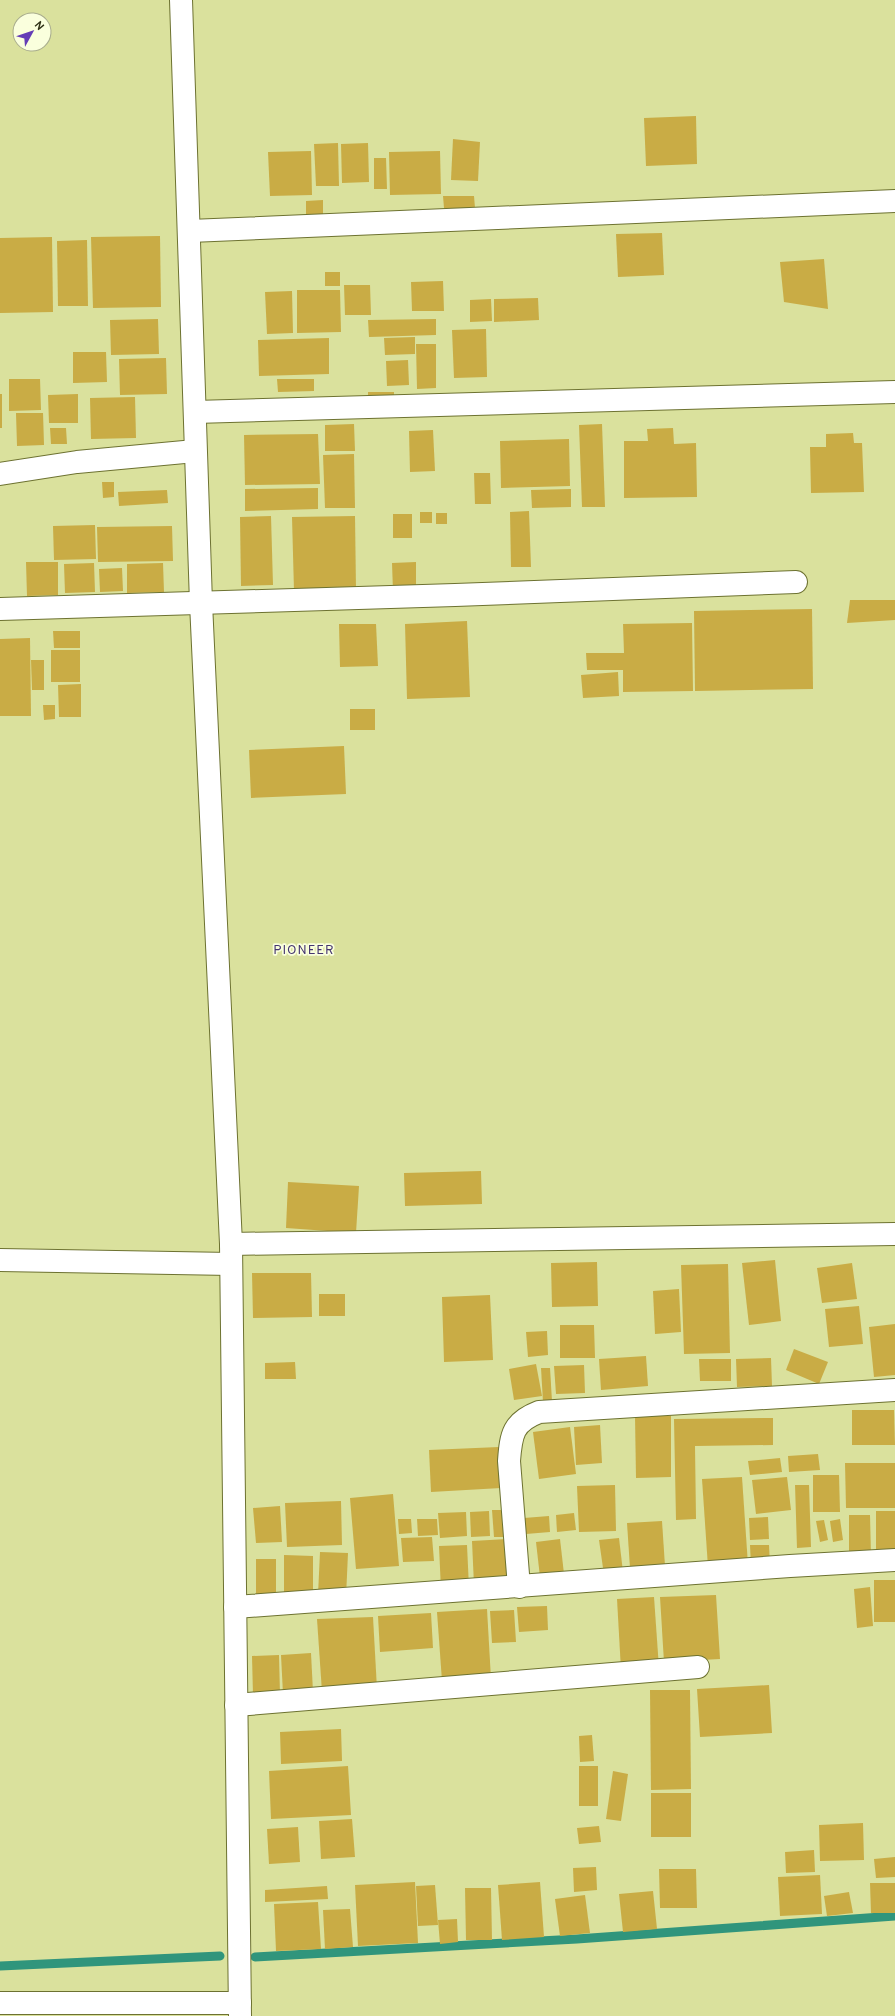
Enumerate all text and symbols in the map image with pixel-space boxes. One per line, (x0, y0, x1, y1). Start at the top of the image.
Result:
north arrow (12, 12, 52, 52)
text: N (31, 19, 47, 34)
district label: PIONEER (273, 943, 335, 959)

